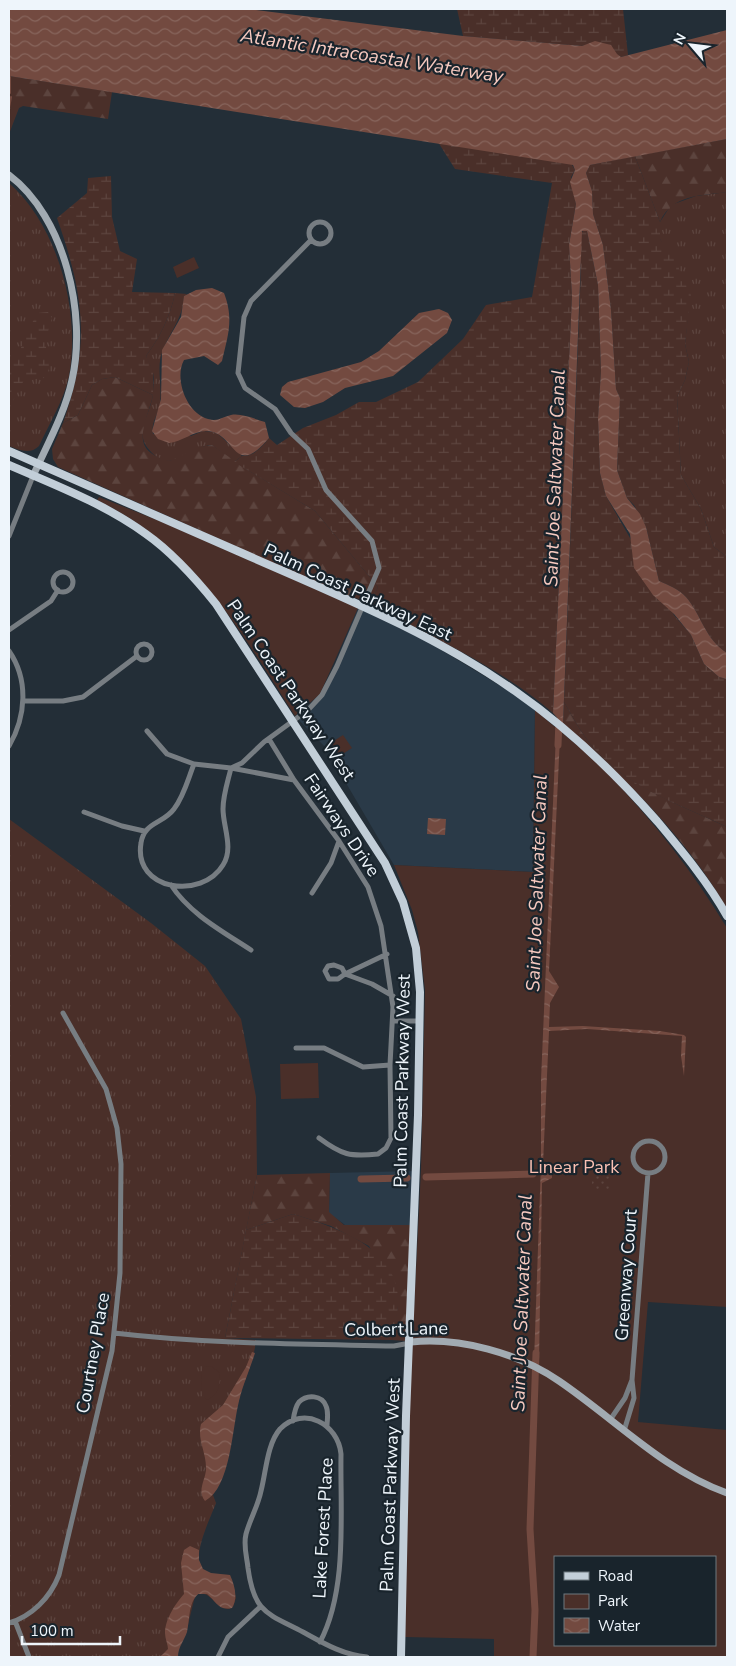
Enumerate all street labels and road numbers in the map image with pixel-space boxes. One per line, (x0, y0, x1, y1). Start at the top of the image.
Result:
street label: Palm Coast Parkway East (260, 538, 457, 647)
street label: Palm Coast Parkway West (221, 595, 361, 786)
street label: Fairways Drive (299, 769, 385, 881)
street label: Palm Coast Parkway West (388, 973, 416, 1188)
street label: Greenway Court (609, 1208, 643, 1342)
street label: Courtney Place (71, 1291, 115, 1415)
street label: Colbert Lane (344, 1316, 448, 1342)
street label: Palm Coast Parkway West (374, 1377, 406, 1592)
street label: Lake Forest Place (307, 1457, 339, 1599)

